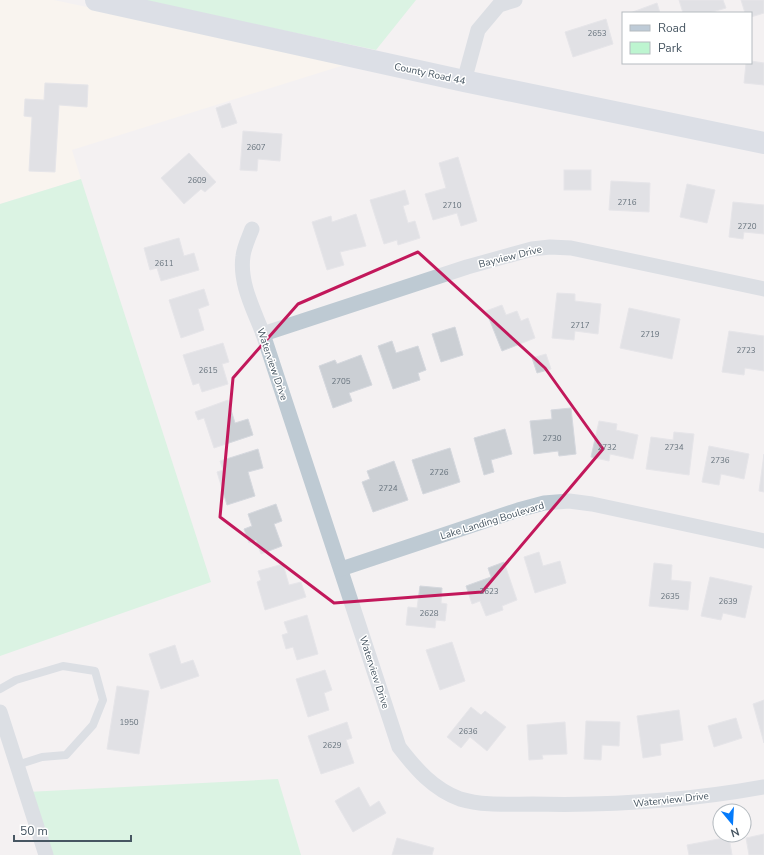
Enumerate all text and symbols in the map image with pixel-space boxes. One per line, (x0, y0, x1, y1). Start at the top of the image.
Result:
legend (622, 12, 752, 64)
text: Road (658, 20, 686, 36)
house number: 2653 (587, 28, 607, 39)
text: Park (658, 40, 683, 56)
street label: County Road 44 (393, 60, 467, 88)
house number: 2607 (246, 142, 266, 153)
house number: 2609 (187, 175, 207, 186)
house number: 2716 (617, 197, 637, 208)
house number: 2710 (442, 200, 462, 211)
house number: 2720 (737, 221, 757, 232)
street label: Bayview Drive (477, 242, 543, 272)
house number: 2611 (154, 258, 174, 269)
house number: 2717 (570, 320, 590, 331)
street label: Waterview Drive (253, 326, 291, 402)
house number: 2719 (640, 329, 660, 340)
house number: 2723 (736, 345, 756, 356)
house number: 2615 (198, 365, 218, 376)
house number: 2705 (331, 376, 351, 387)
house number: 2730 (542, 433, 562, 444)
house number: 2732 (597, 442, 617, 453)
house number: 2734 (664, 442, 684, 453)
house number: 2736 (710, 455, 730, 466)
house number: 2726 (429, 467, 449, 478)
house number: 2724 (378, 483, 398, 494)
street label: Lake Landing Boulevard (439, 498, 546, 543)
house number: 2623 (479, 586, 499, 597)
house number: 2635 (660, 591, 680, 602)
house number: 2639 (718, 596, 738, 607)
house number: 2628 (419, 608, 439, 619)
street label: Waterview Drive (356, 634, 392, 711)
house number: 1950 (119, 717, 139, 728)
house number: 2636 (458, 726, 478, 737)
house number: 2629 (322, 740, 342, 751)
street label: Waterview Drive (633, 789, 710, 811)
north arrow (712, 803, 752, 843)
scale bar (14, 817, 131, 843)
text: 50 m (20, 823, 48, 839)
text: N (729, 824, 741, 840)

